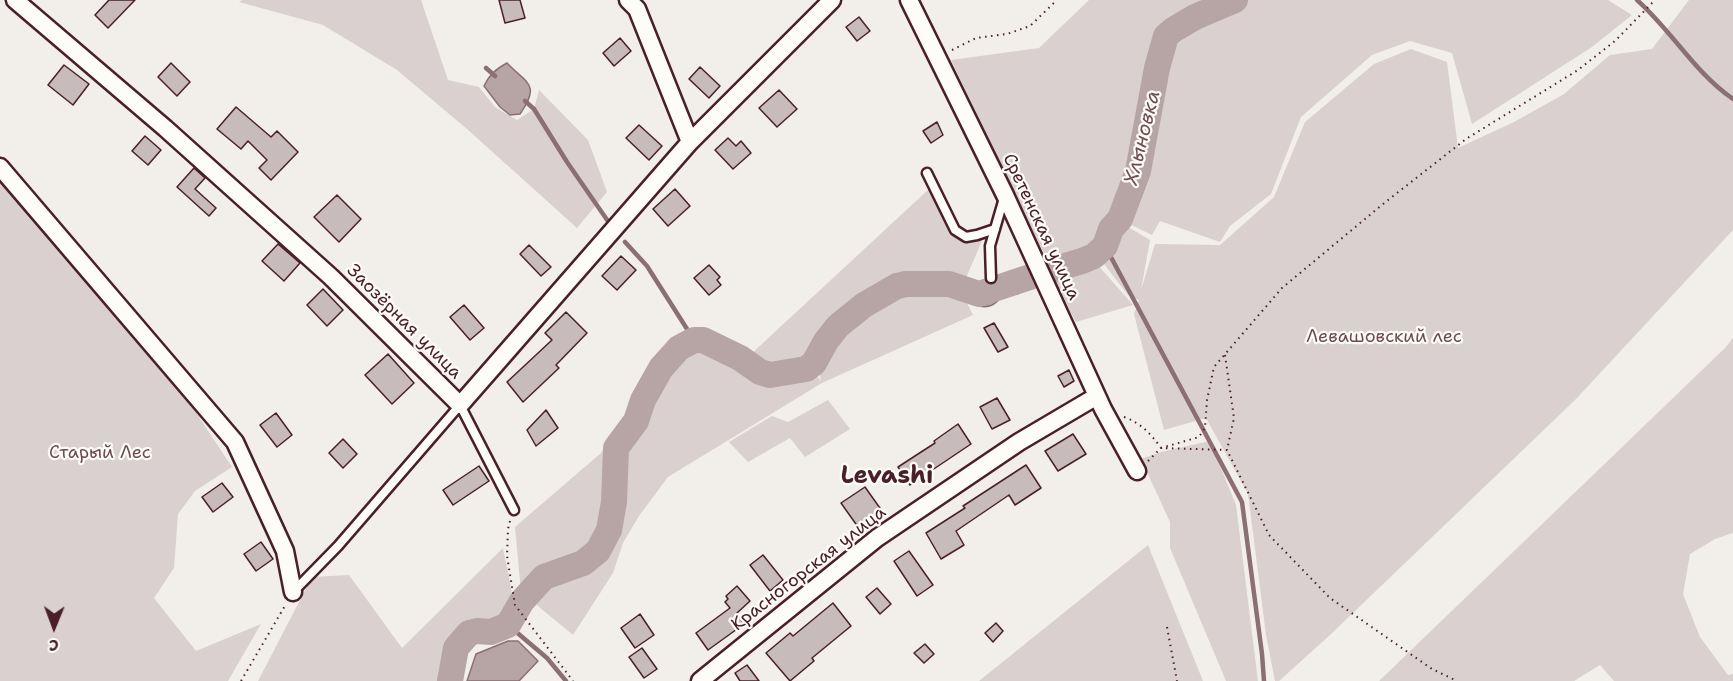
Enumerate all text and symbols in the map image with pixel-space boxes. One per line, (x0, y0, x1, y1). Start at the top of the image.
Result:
water label: Хлыновка (1120, 88, 1166, 188)
street label: Сретенская улица (998, 150, 1084, 304)
street label: Заозёрная улица (342, 260, 466, 384)
park label: Левашовский лес (1306, 326, 1462, 348)
park label: Старый Лес (49, 442, 151, 464)
district label: Levashi (841, 463, 933, 491)
street label: Красногорская улица (727, 502, 891, 636)
north arrow (24, 597, 84, 657)
text: С (49, 635, 59, 656)

